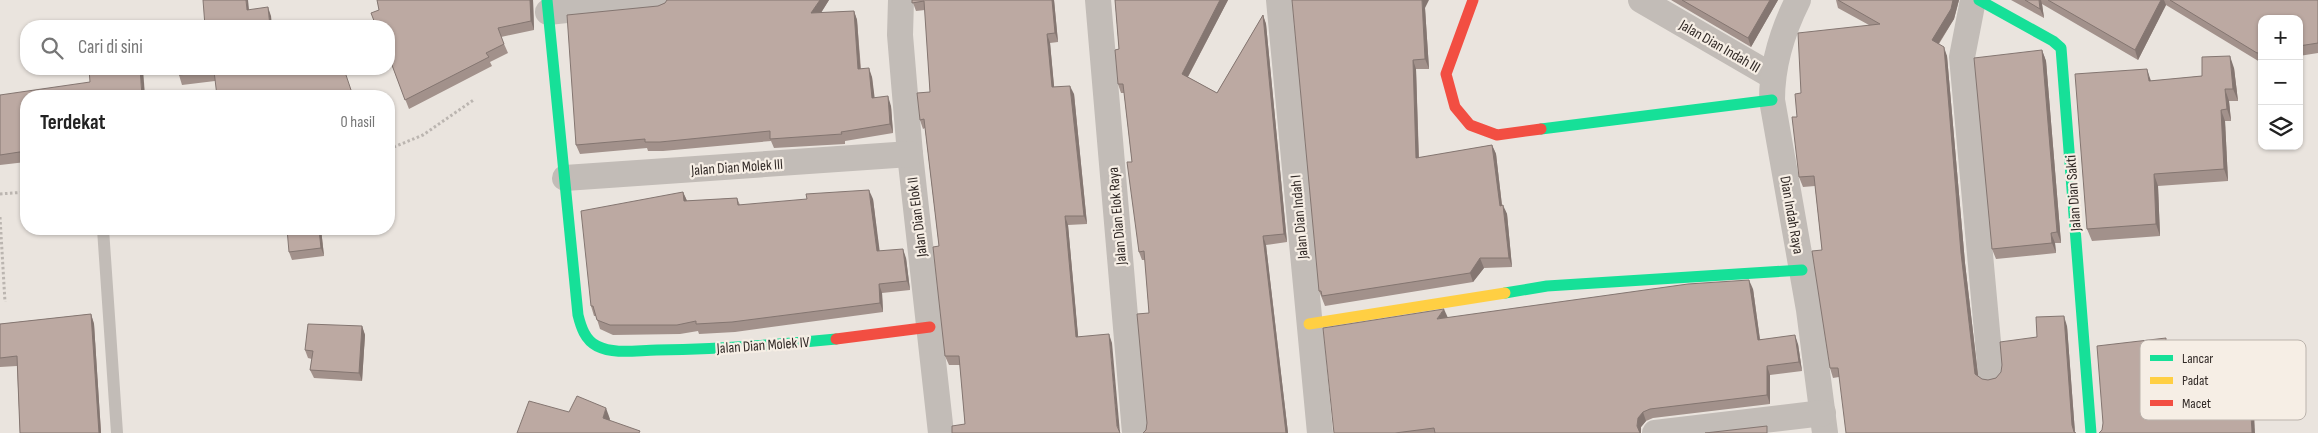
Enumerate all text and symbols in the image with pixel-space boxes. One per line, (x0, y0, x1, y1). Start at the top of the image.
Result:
street label: Jalan Dian Indah III (1675, 15, 1764, 77)
map controls (2258, 15, 2303, 150)
button: + (2258, 15, 2303, 60)
search box (20, 20, 395, 75)
icon: search (38, 34, 66, 62)
text: Cari di sini (78, 36, 143, 59)
button: − (2258, 60, 2303, 105)
button: layers (2258, 105, 2303, 150)
text: Terdekat (40, 110, 106, 135)
text: 0 hasil (341, 113, 375, 132)
street label: Jalan Dian Sakti (2061, 154, 2086, 233)
street label: Jalan Dian Molek III (689, 155, 784, 180)
street label: Jalan Dian Elok Raya (1104, 166, 1131, 267)
street label: Jalan Dian Indah I (1286, 174, 1313, 261)
street label: Dian Indah Raya (1775, 175, 1808, 256)
street label: Jalan Dian Elok II (903, 176, 932, 259)
street label: Jalan Dian Molek IV (715, 333, 810, 358)
legend (2140, 340, 2306, 420)
text: Lancar (2182, 350, 2213, 367)
text: Padat (2182, 372, 2209, 389)
text: Macet (2182, 395, 2211, 412)

